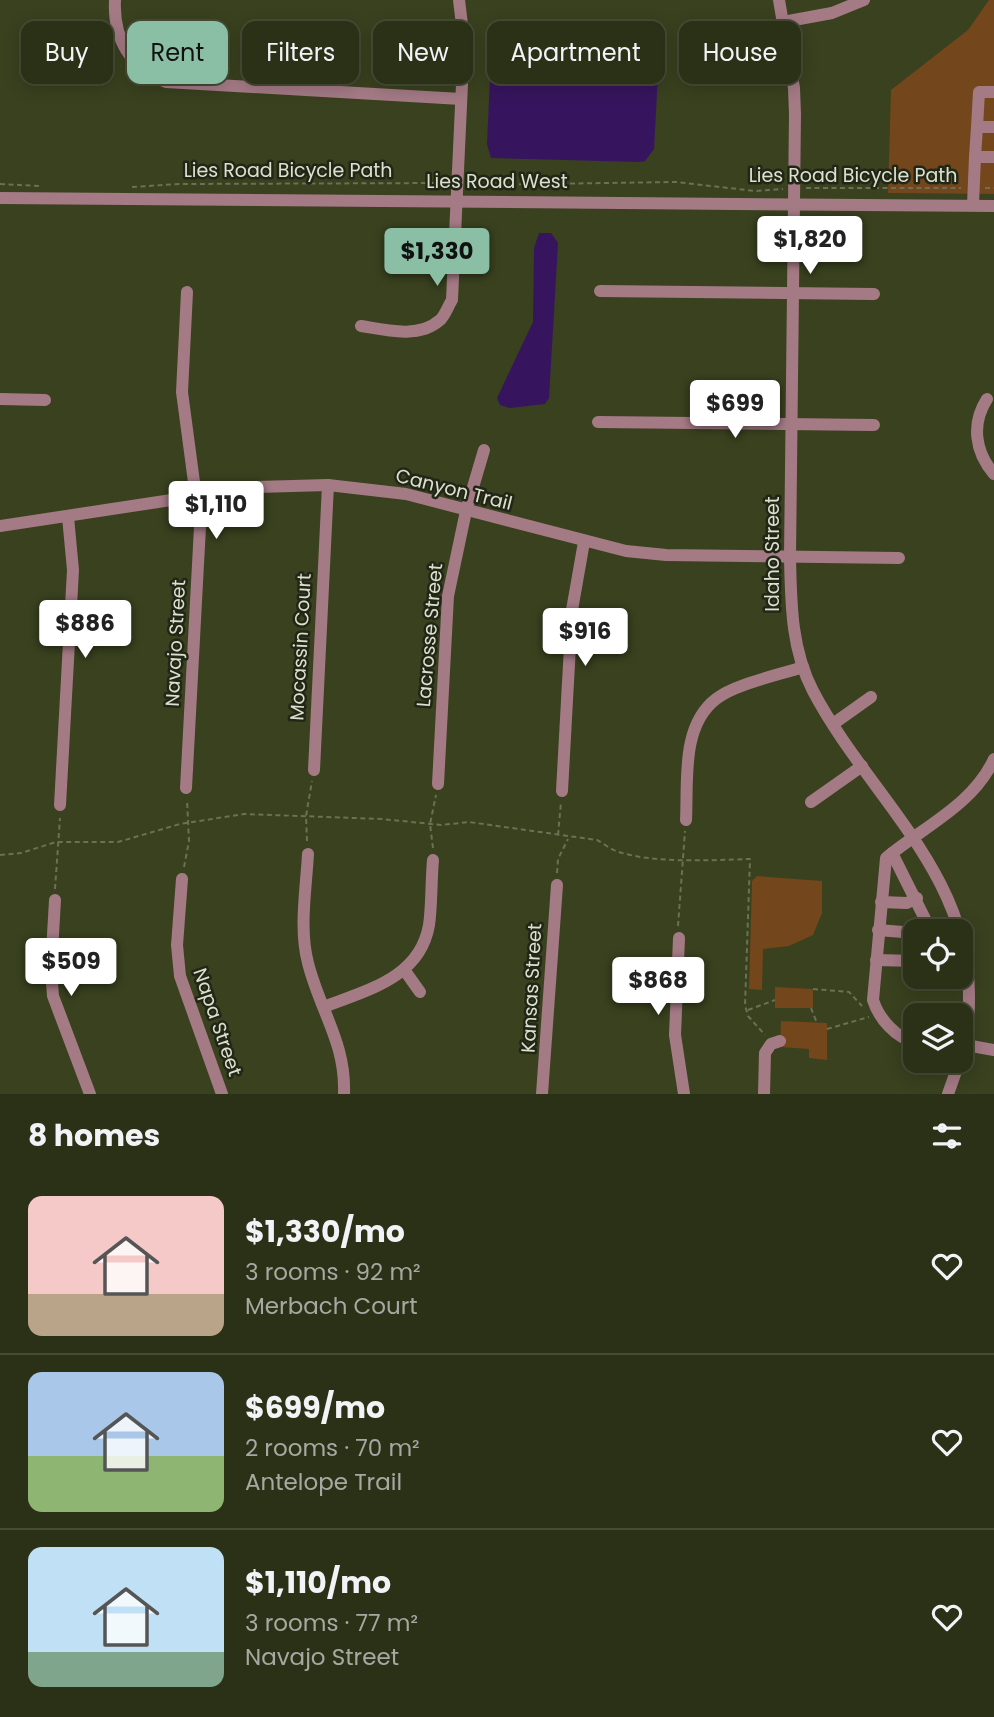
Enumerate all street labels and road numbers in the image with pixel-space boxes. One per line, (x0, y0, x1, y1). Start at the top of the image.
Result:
street label: Lies Road Bicycle Path (184, 157, 392, 184)
street label: Lies Road Bicycle Path (749, 162, 957, 189)
street label: Lies Road West (426, 168, 568, 195)
street label: Canyon Trail (393, 462, 515, 517)
street label: Idaho Street (759, 496, 786, 612)
street label: Lacrosse Street (410, 562, 449, 708)
street label: Mocassin Court (283, 573, 318, 721)
street label: Navajo Street (159, 579, 192, 707)
street label: Kansas Street (515, 922, 548, 1054)
street label: Napa Street (186, 965, 249, 1080)

